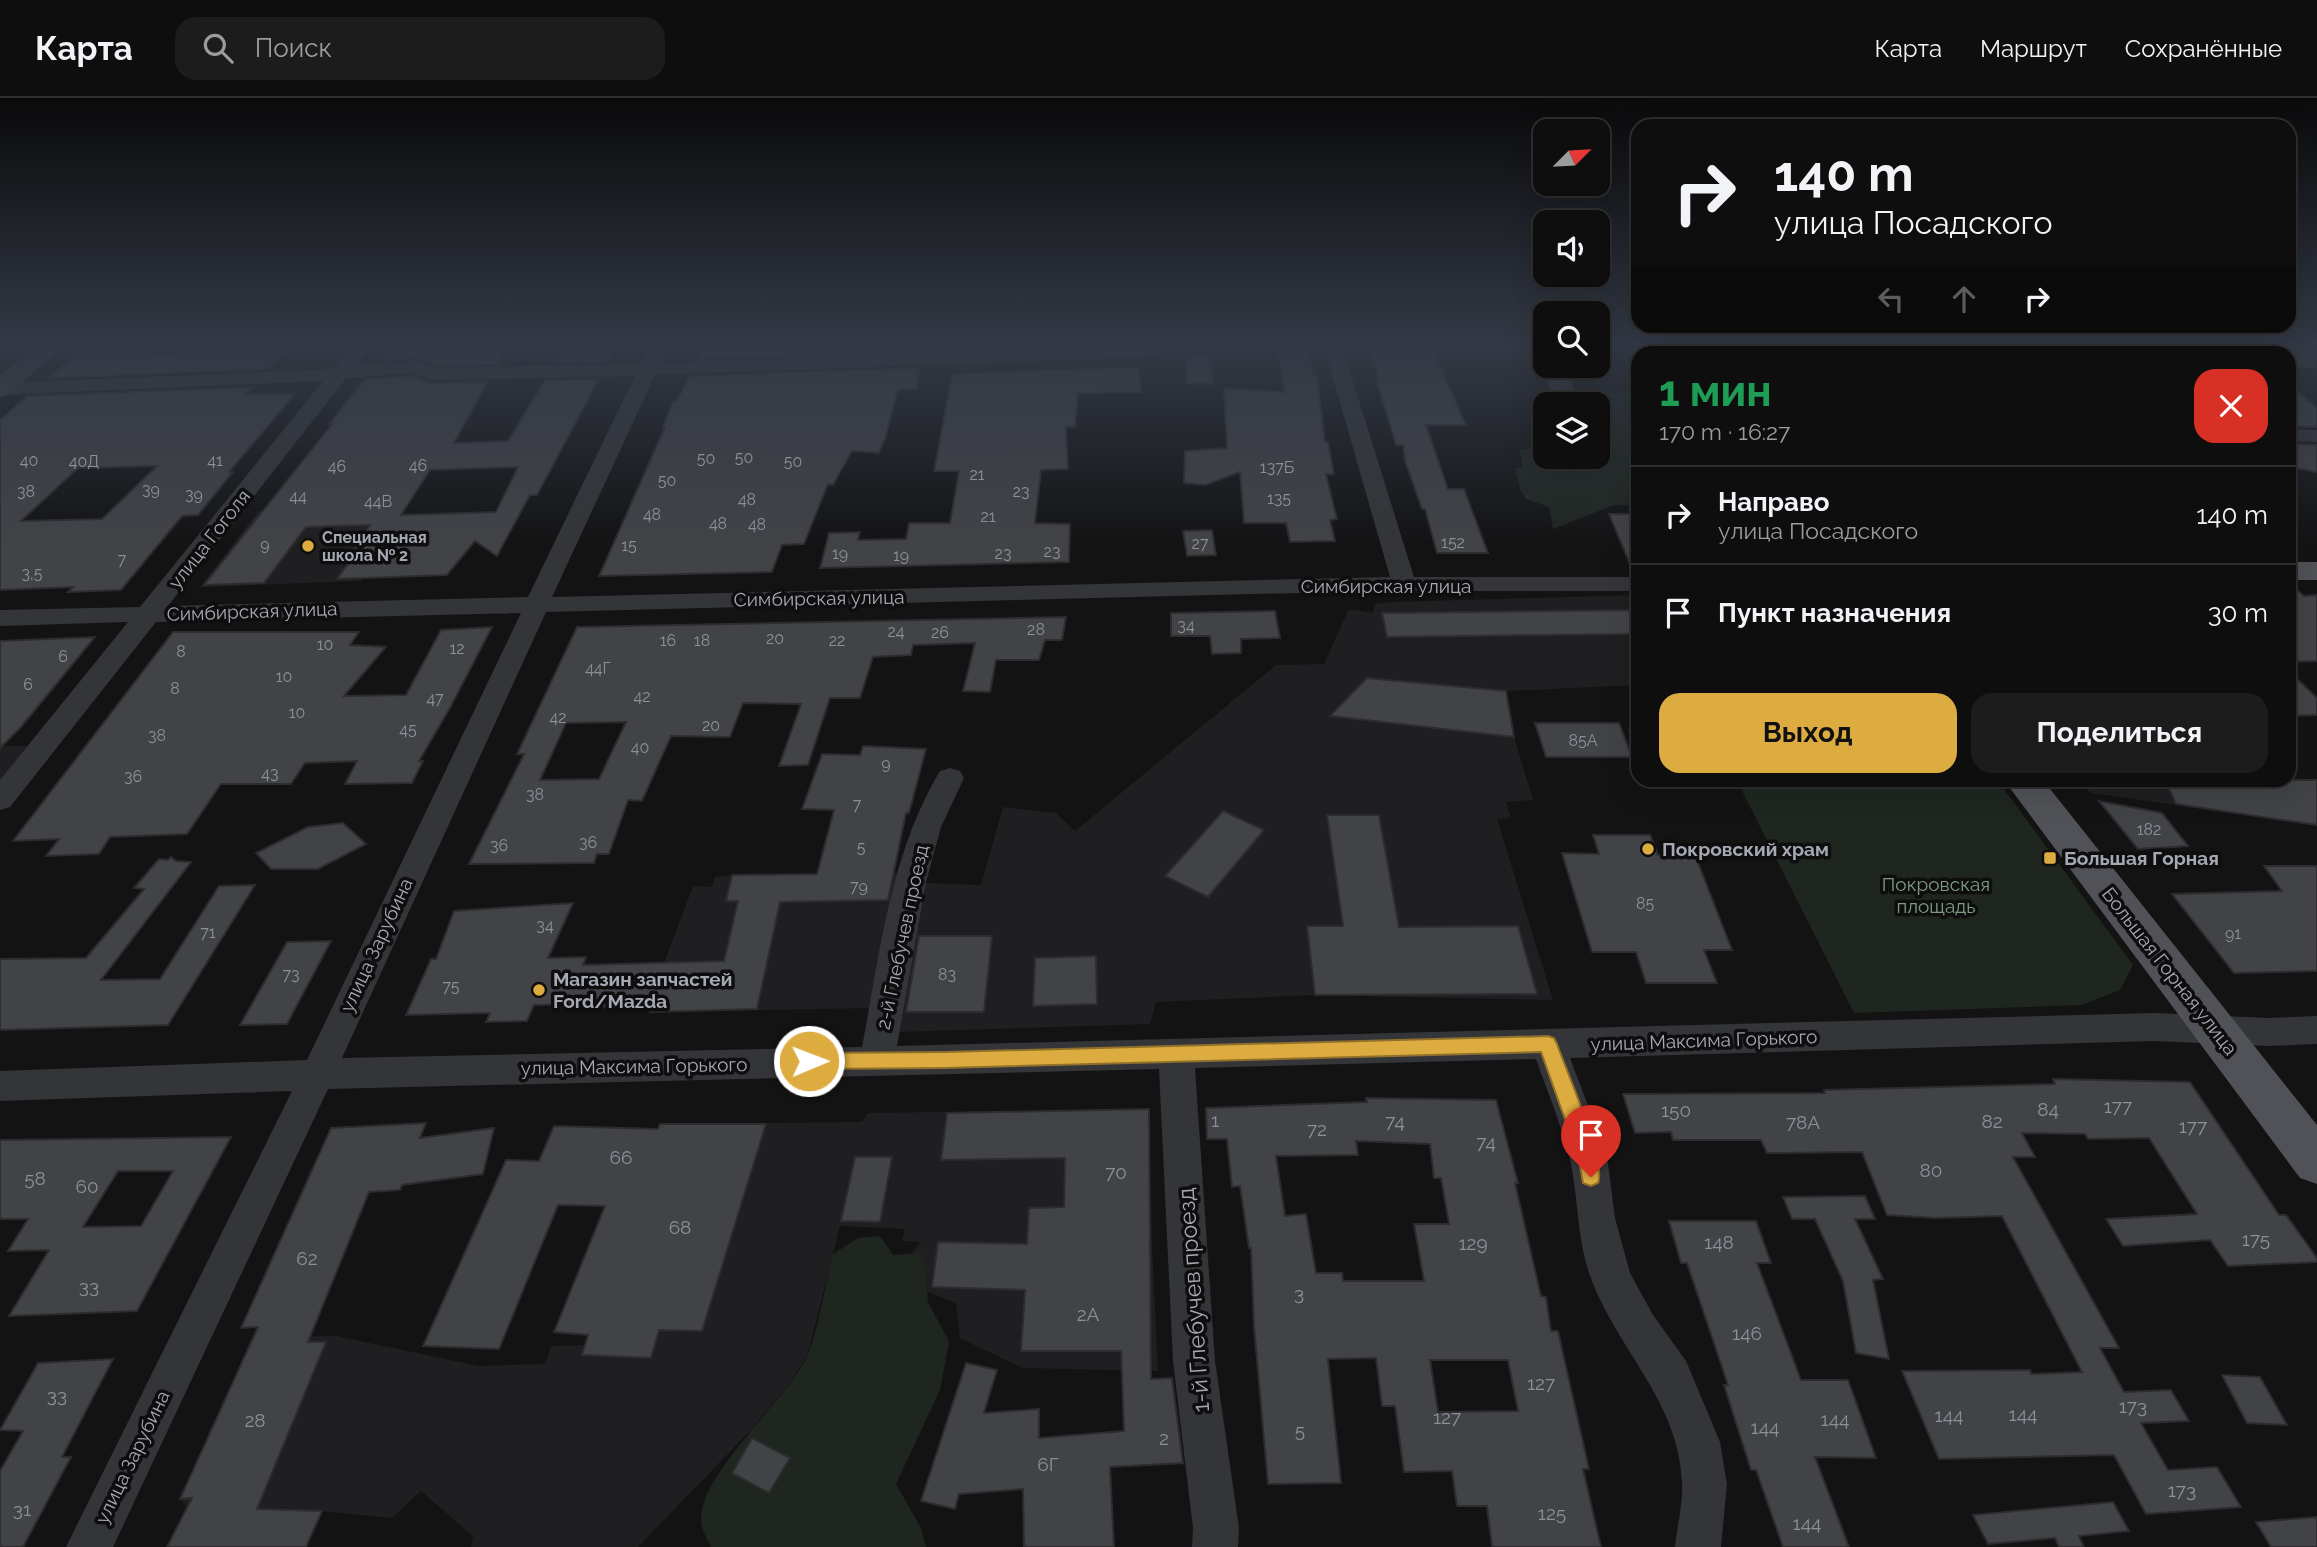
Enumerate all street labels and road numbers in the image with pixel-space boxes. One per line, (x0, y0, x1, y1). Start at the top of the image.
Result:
street label: улица Гоголя (164, 485, 254, 593)
street label: Симбирская улица (1301, 575, 1471, 597)
street label: Симбирская улица (733, 586, 905, 610)
street label: Симбирская улица (166, 597, 338, 625)
street label: 2-й Глебучев проезд (872, 843, 932, 1031)
street label: улица Зарубина (335, 875, 417, 1015)
street label: Большая Горная улица (2098, 883, 2242, 1059)
street label: улица Максима Горького (1590, 1025, 1818, 1055)
street label: улица Максима Горького (520, 1053, 748, 1079)
street label: 1-й Глебучев проезд (1172, 1187, 1214, 1413)
street label: улица Зарубина (90, 1387, 174, 1527)

